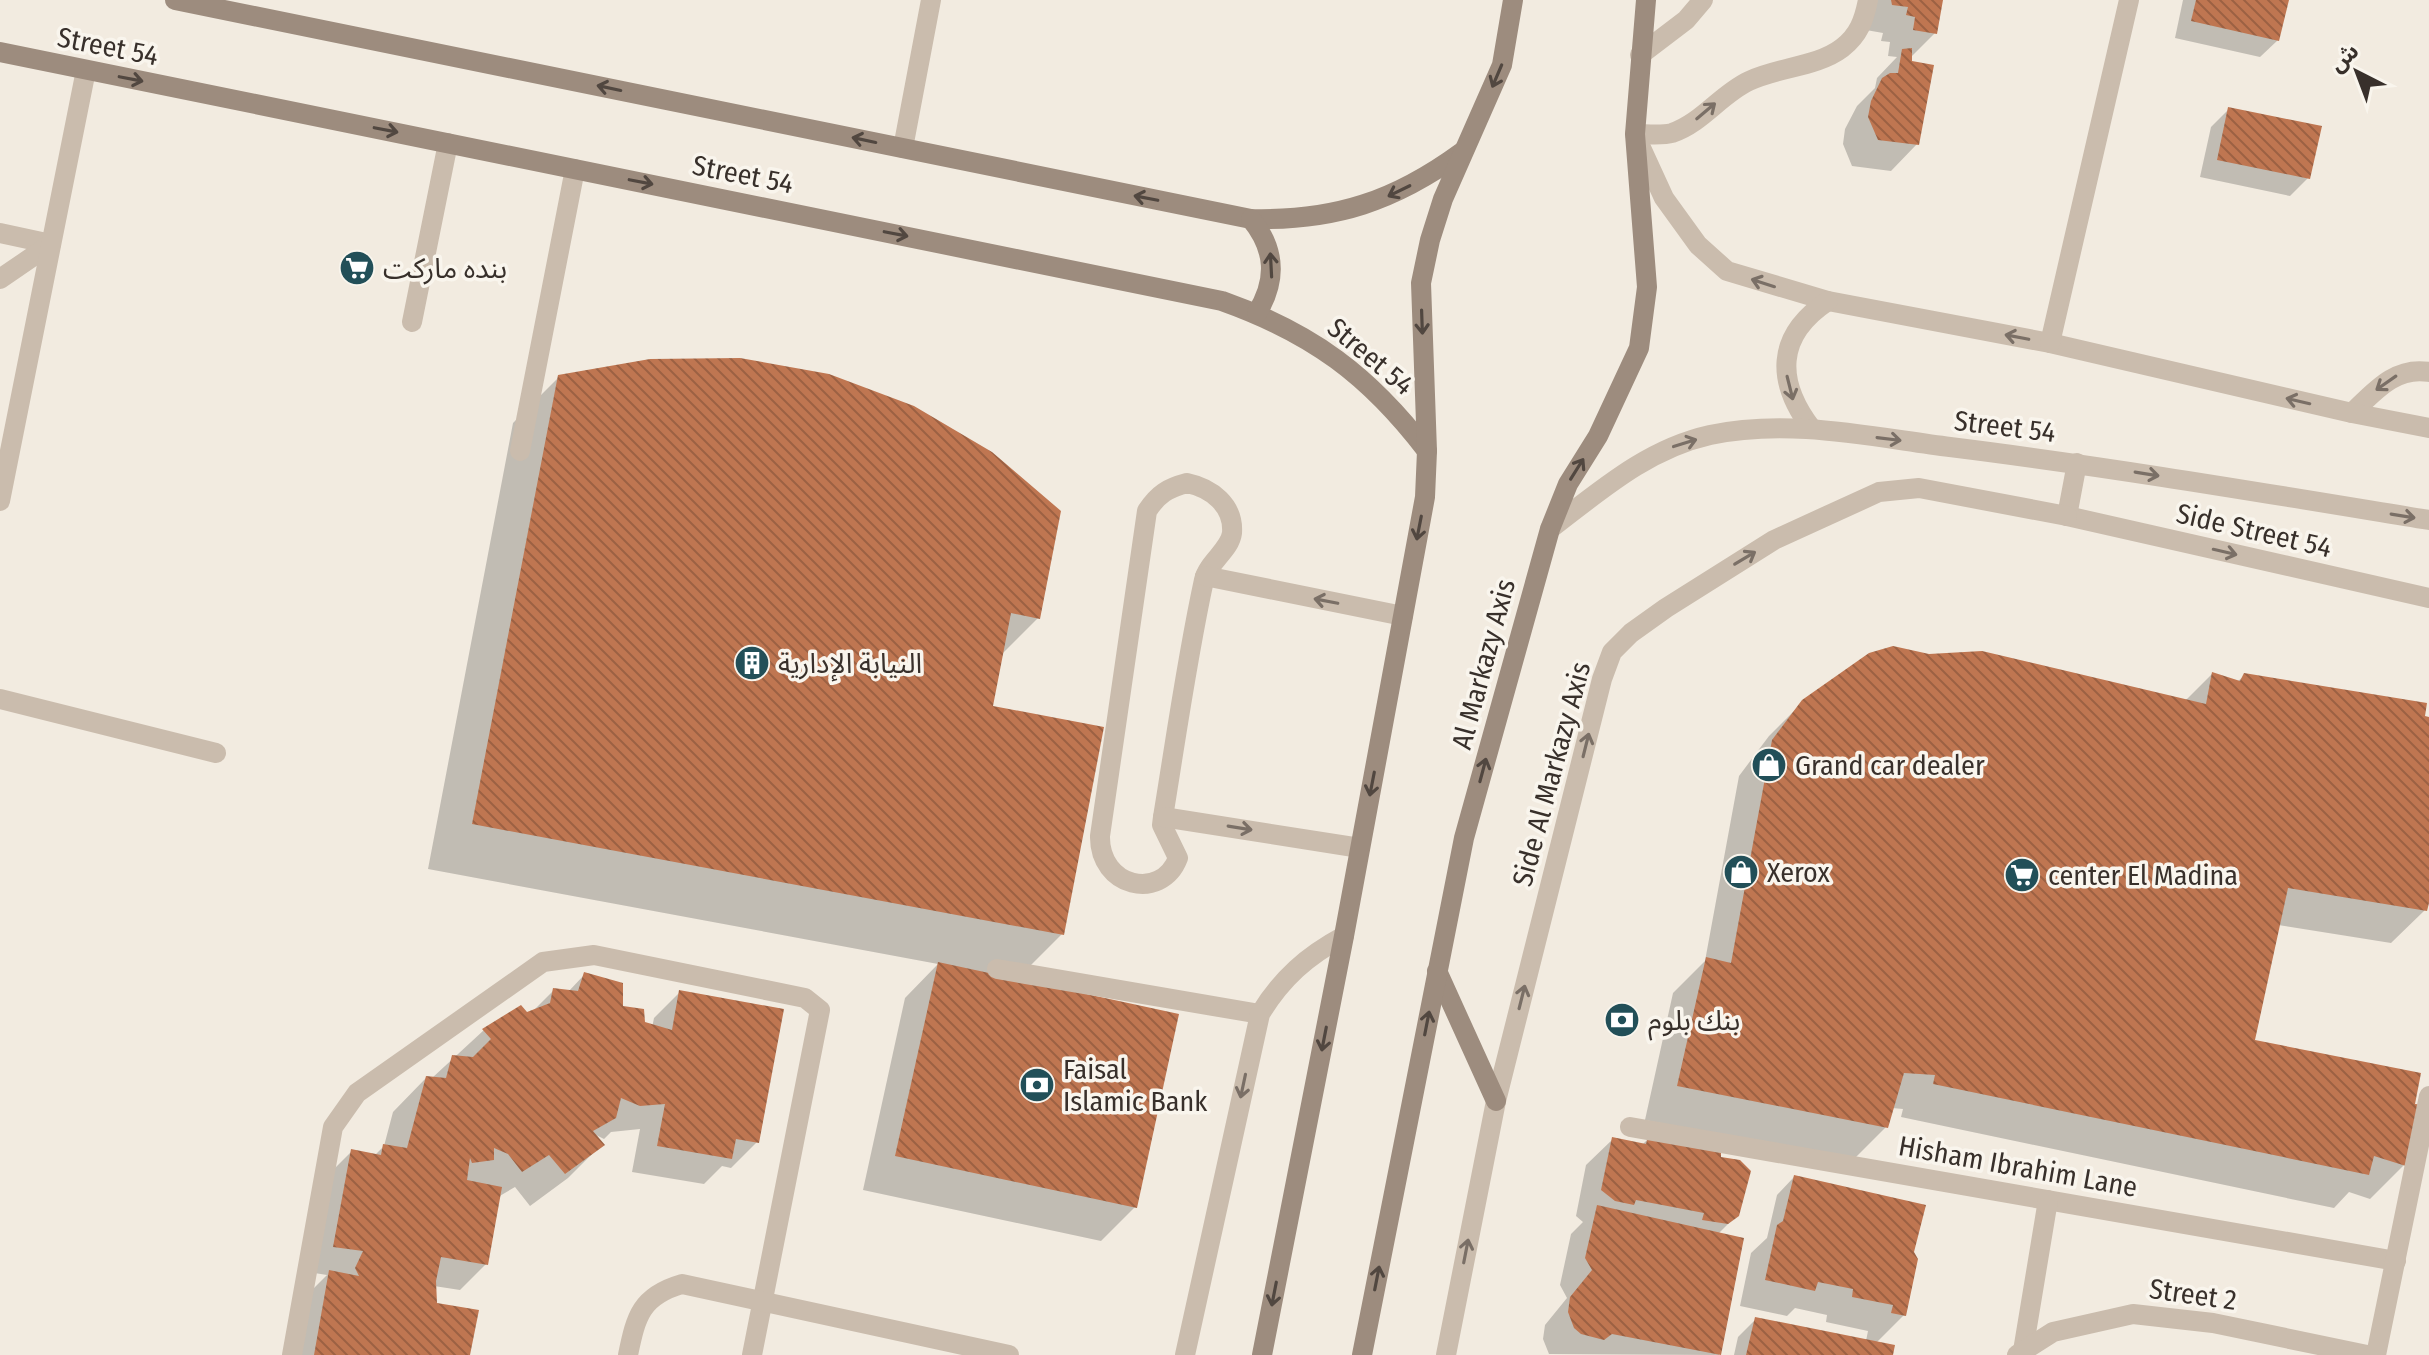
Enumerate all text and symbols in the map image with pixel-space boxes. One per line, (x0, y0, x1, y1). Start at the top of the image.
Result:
street label: Street 54 (55, 21, 161, 72)
north arrow (2317, 32, 2397, 112)
text: ش (2324, 37, 2364, 78)
one-way arrow (1489, 63, 1503, 88)
one-way arrow (118, 72, 144, 87)
one-way arrow (597, 80, 622, 95)
one-way arrow (1696, 102, 1716, 120)
one-way arrow (373, 124, 398, 139)
one-way arrow (851, 132, 877, 147)
street label: Street 54 (690, 149, 796, 200)
one-way arrow (628, 176, 653, 191)
one-way arrow (1388, 184, 1412, 199)
one-way arrow (1134, 189, 1159, 204)
one-way arrow (883, 227, 908, 242)
supermarket icon: بنده ماركت (338, 249, 376, 287)
place label: بنده ماركت (383, 252, 507, 285)
one-way arrow (1263, 252, 1278, 279)
one-way arrow (1751, 274, 1776, 289)
one-way arrow (1415, 308, 1430, 335)
street label: Street 54 (1321, 311, 1420, 402)
one-way arrow (2005, 329, 2030, 344)
one-way arrow (1783, 374, 1798, 400)
one-way arrow (2376, 375, 2398, 391)
one-way arrow (2286, 392, 2311, 407)
street label: Street 54 (1952, 404, 2057, 449)
one-way arrow (1875, 432, 1902, 447)
one-way arrow (1672, 435, 1698, 450)
one-way arrow (1570, 458, 1586, 481)
one-way arrow (2134, 468, 2159, 483)
street label: Side Street 54 (2173, 497, 2335, 564)
one-way arrow (2390, 509, 2416, 524)
one-way arrow (1411, 515, 1426, 540)
one-way arrow (2212, 545, 2238, 560)
one-way arrow (1733, 550, 1756, 566)
street label: Al Markazy Axis (1445, 576, 1522, 753)
one-way arrow (1314, 593, 1340, 608)
building icon: النيابة الإدارية (733, 644, 771, 682)
place label: النيابة الإدارية (778, 647, 922, 682)
street label: Side Al Markazy Axis (1506, 658, 1597, 890)
one-way arrow (1579, 733, 1594, 758)
shop icon: Grand car dealer (1750, 746, 1788, 784)
place label: Grand car dealer (1795, 749, 1985, 782)
one-way arrow (1477, 757, 1492, 783)
one-way arrow (1363, 770, 1378, 796)
one-way arrow (1227, 822, 1252, 837)
shop icon: Xerox (1722, 853, 1760, 891)
place label: Xerox (1767, 856, 1831, 889)
supermarket icon: center El Madina (2003, 856, 2041, 894)
place label: center El Madina (2048, 859, 2238, 892)
one-way arrow (1516, 985, 1531, 1011)
bank icon: بنك بلوم (1603, 1001, 1641, 1039)
place label: بنك بلوم (1648, 1004, 1740, 1041)
one-way arrow (1420, 1011, 1435, 1037)
one-way arrow (1316, 1026, 1331, 1051)
place label: Faisal Islamic Bank (1063, 1053, 1208, 1118)
bank icon: Faisal Islamic Bank (1018, 1066, 1056, 1104)
one-way arrow (1235, 1072, 1250, 1098)
street label: Hisham Ibrahim Lane (1896, 1129, 2140, 1204)
one-way arrow (1460, 1239, 1475, 1264)
one-way arrow (1370, 1266, 1385, 1292)
street label: Street 2 (2147, 1272, 2239, 1317)
one-way arrow (1265, 1281, 1280, 1306)

